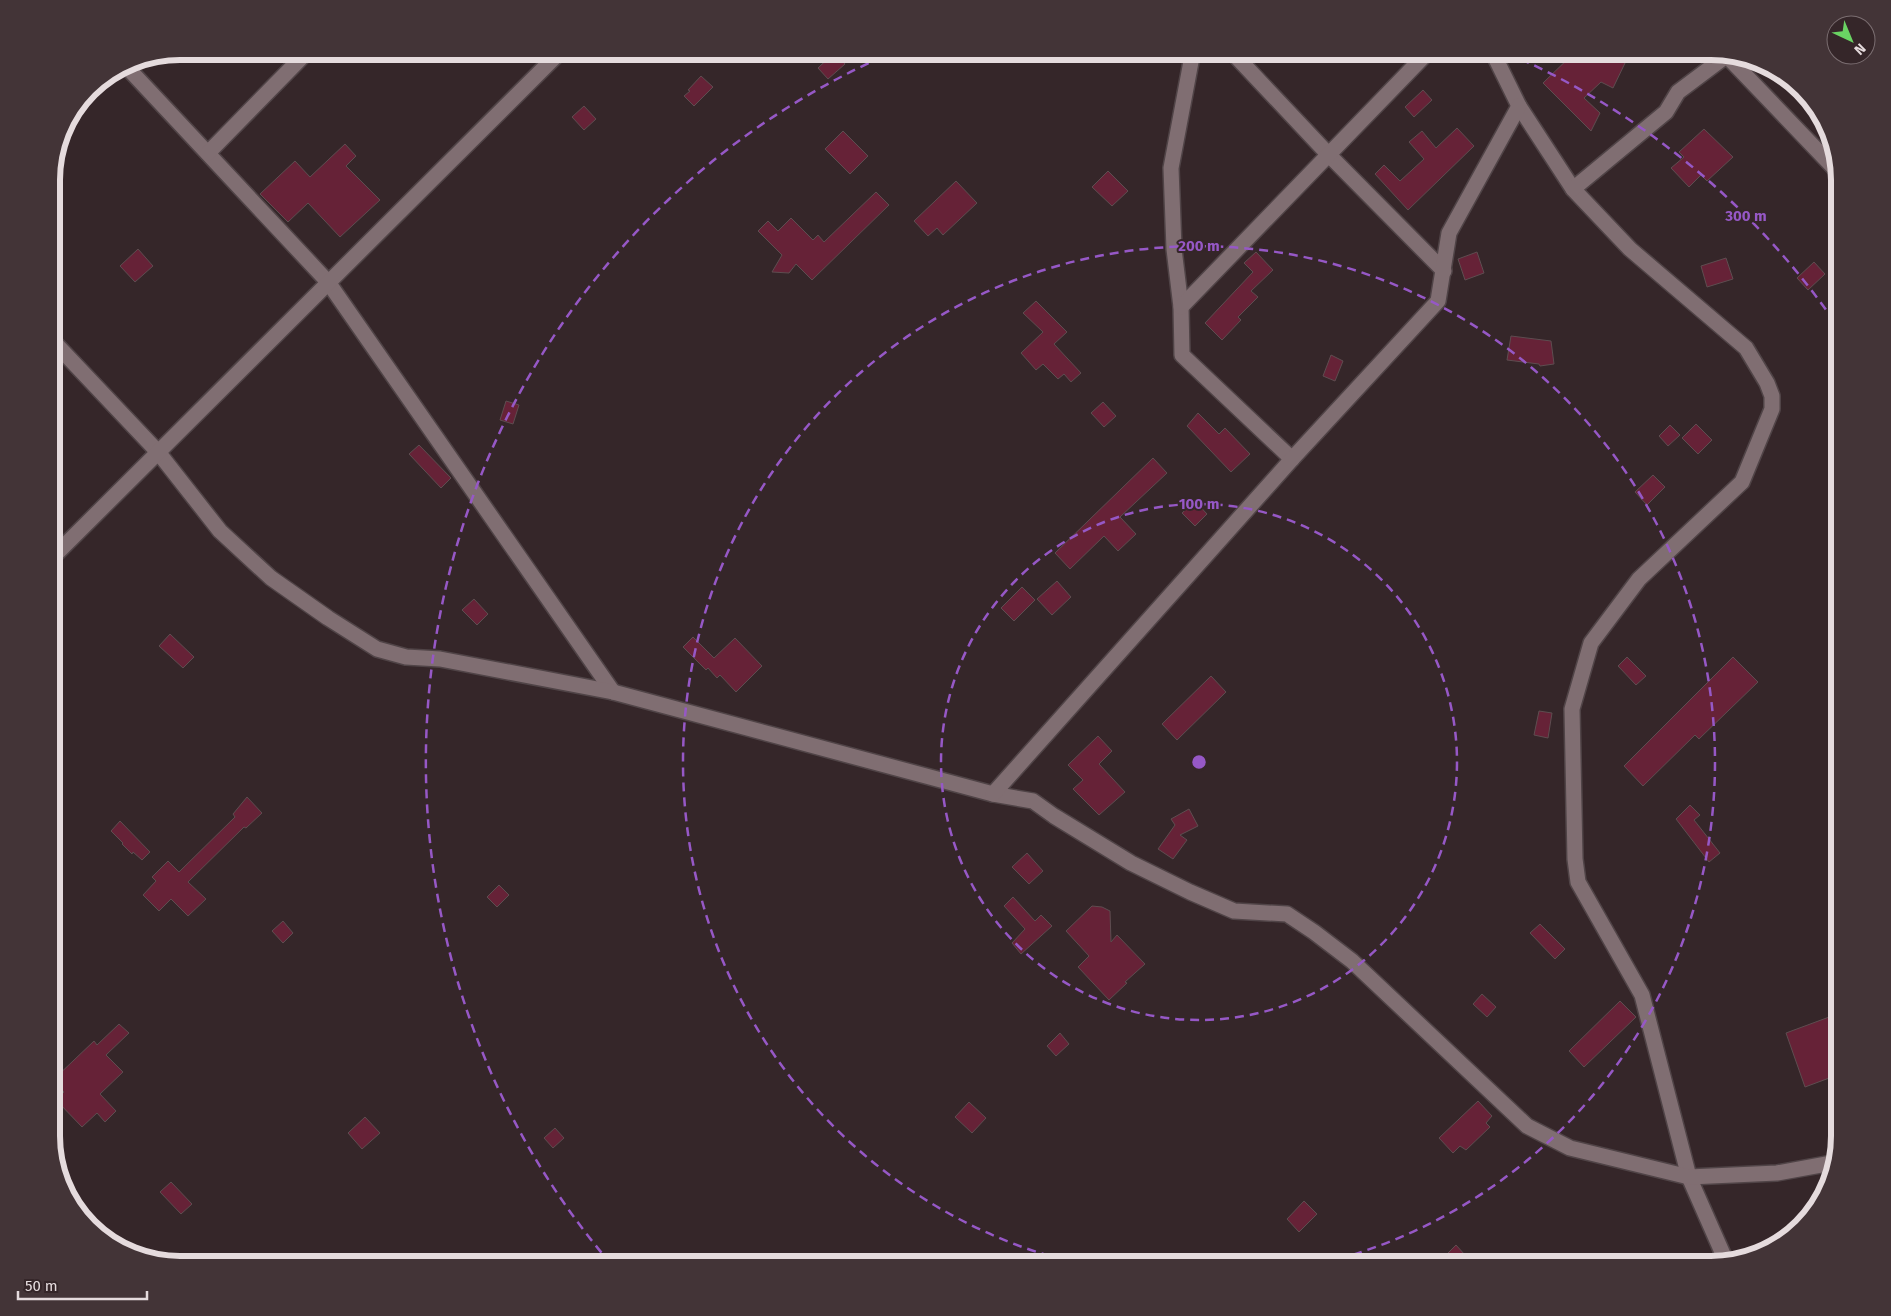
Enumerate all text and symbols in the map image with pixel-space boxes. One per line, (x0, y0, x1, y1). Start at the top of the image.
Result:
north arrow (1826, 15, 1876, 65)
text: N (1850, 40, 1869, 58)
text: 300 m (1724, 207, 1767, 225)
text: 200 m (1178, 237, 1220, 255)
text: 100 m (1179, 495, 1219, 513)
centre of rings (1190, 753, 1208, 771)
scale bar (18, 1268, 146, 1300)
text: 50 m (25, 1277, 58, 1295)

